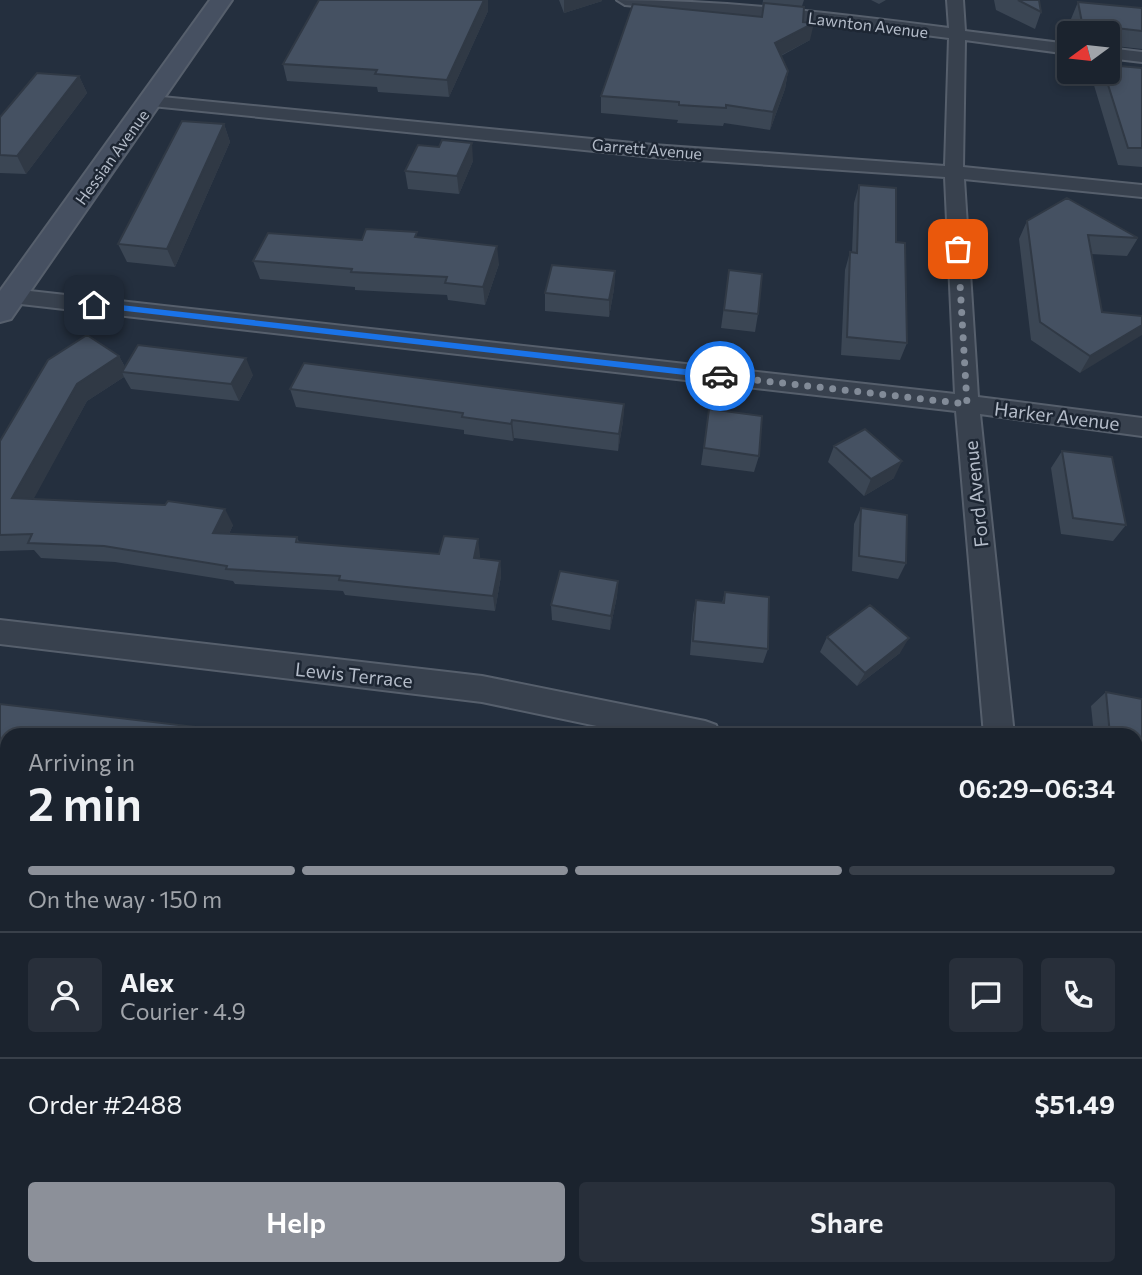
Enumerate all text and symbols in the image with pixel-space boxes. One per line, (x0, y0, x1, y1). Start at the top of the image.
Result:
street label: Lawnton Avenue (807, 8, 929, 41)
north arrow (1057, 21, 1120, 84)
map controls (1057, 21, 1120, 84)
street label: Hessian Avenue (71, 105, 153, 208)
street label: Garrett Avenue (591, 134, 703, 163)
pin (928, 219, 988, 279)
icon: bag (939, 230, 977, 268)
pin (64, 275, 124, 335)
icon: home (75, 286, 113, 324)
courier (685, 341, 755, 411)
icon: car (701, 357, 739, 395)
street label: Harker Avenue (993, 396, 1121, 435)
street label: Ford Avenue (958, 440, 993, 548)
street label: Lewis Terrace (294, 657, 414, 692)
text: Arriving in (28, 748, 135, 776)
text: 06:29–06:34 (958, 772, 1115, 803)
text: 2 min (28, 774, 142, 830)
text: On the way · 150 m (28, 885, 222, 913)
button: person (28, 958, 102, 1032)
button: chat (949, 958, 1023, 1032)
button: phone (1041, 958, 1115, 1032)
text: Alex (120, 966, 174, 997)
text: Courier · 4.9 (120, 997, 246, 1025)
text: Order #2488 (28, 1088, 182, 1119)
text: $51.49 (1034, 1088, 1115, 1119)
button: Help (28, 1182, 565, 1262)
button: Share (579, 1182, 1115, 1262)

